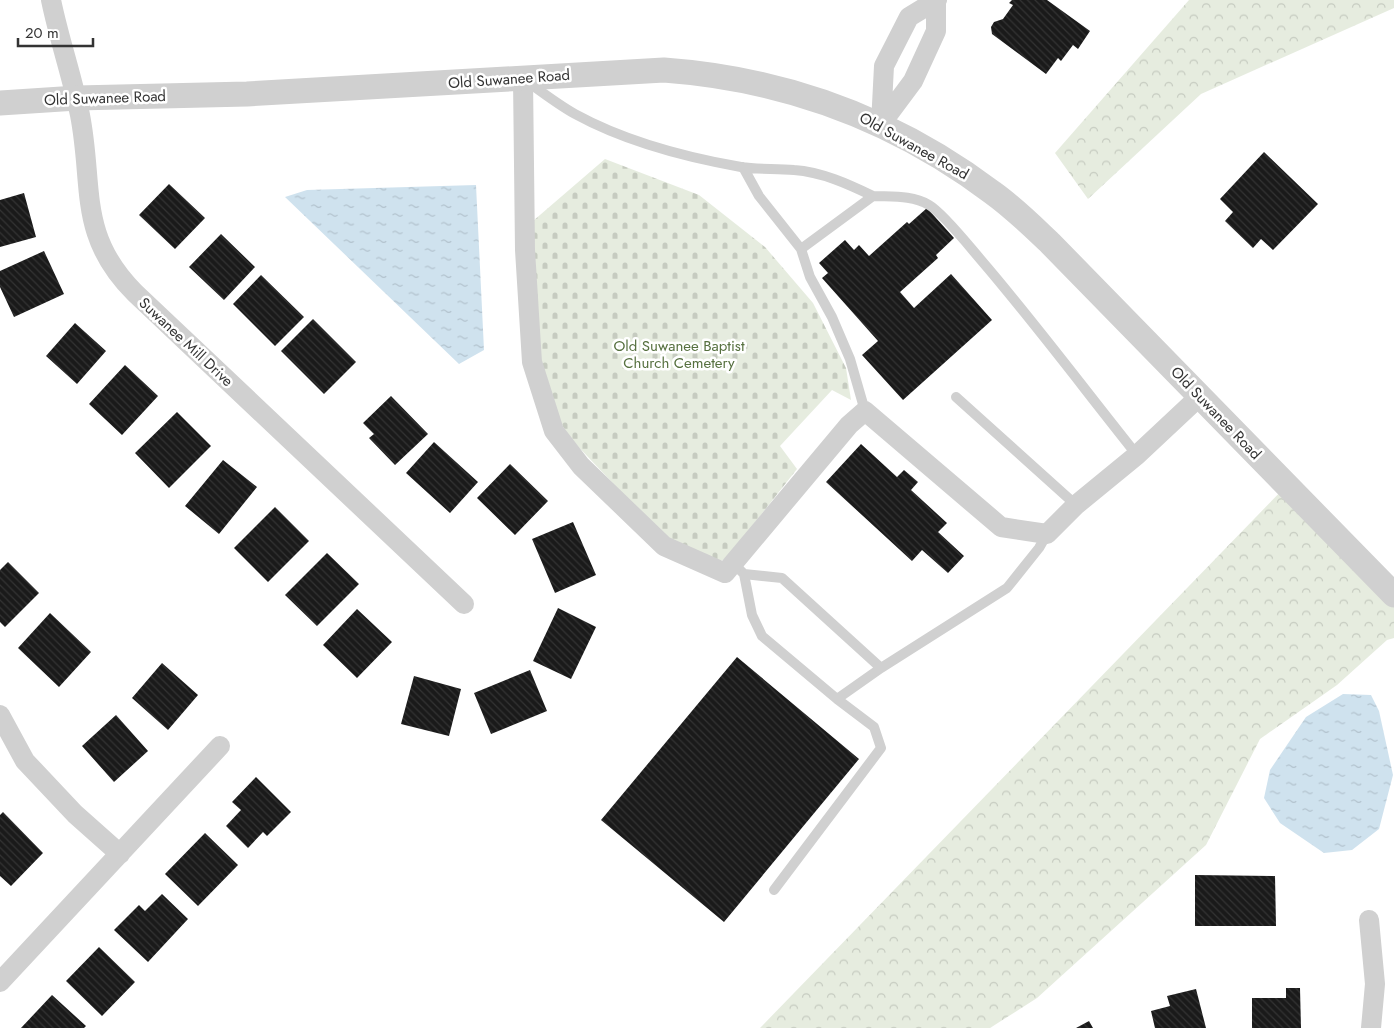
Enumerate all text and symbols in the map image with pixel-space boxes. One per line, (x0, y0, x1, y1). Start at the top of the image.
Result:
scale bar (18, 15, 92, 47)
text: 20 m (25, 22, 59, 44)
street label: Old Suwanee Road (447, 64, 571, 94)
street label: Old Suwanee Road (44, 85, 166, 111)
street label: Old Suwanee Road (855, 107, 973, 185)
street label: Suwanee Mill Drive (134, 292, 238, 392)
park label: Old Suwanee Baptist Church Cemetery (614, 335, 745, 374)
street label: Old Suwanee Road (1166, 361, 1266, 465)

